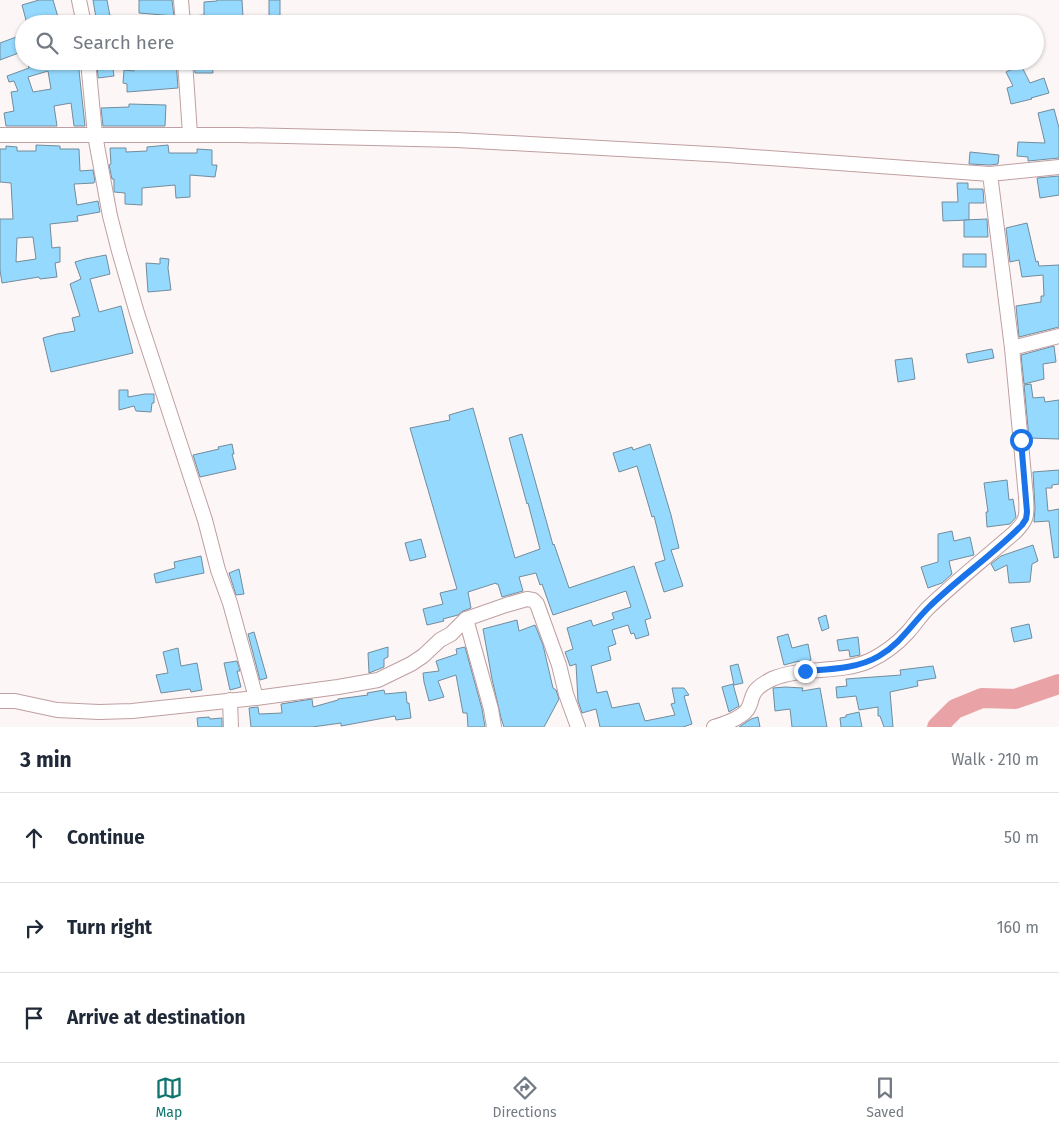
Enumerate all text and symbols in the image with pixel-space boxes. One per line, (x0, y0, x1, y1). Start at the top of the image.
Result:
search box (15, 15, 1044, 70)
icon: search (33, 29, 61, 57)
text: Search here (73, 31, 174, 54)
route start (1010, 429, 1033, 452)
route end (794, 660, 817, 683)
text: 3 min (20, 747, 72, 773)
text: Walk · 210 m (951, 750, 1039, 769)
icon: ahead (20, 824, 48, 852)
text: Continue (67, 826, 145, 849)
text: 50 m (1004, 828, 1039, 847)
icon: right (20, 914, 48, 942)
text: Turn right (67, 916, 152, 939)
text: 160 m (997, 918, 1039, 937)
icon: arrive (20, 1004, 48, 1032)
text: Arrive at destination (67, 1006, 246, 1029)
tab: Map (155, 1074, 183, 1121)
tab: Directions (492, 1074, 557, 1121)
tab: Saved (866, 1074, 904, 1121)

